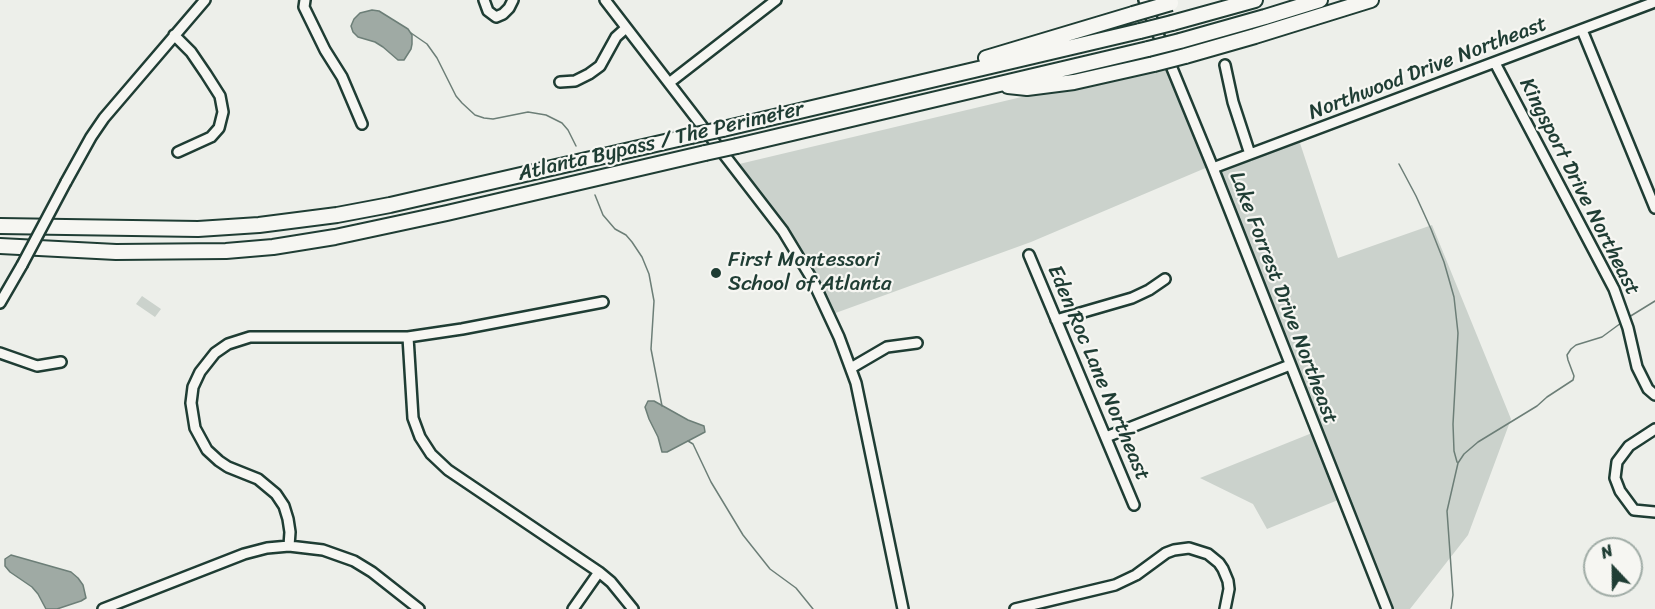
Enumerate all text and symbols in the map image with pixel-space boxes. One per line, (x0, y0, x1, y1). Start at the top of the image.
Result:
street label: Northwood Drive Northeast (1305, 12, 1551, 126)
street label: Kingsport Drive Northeast (1513, 74, 1645, 300)
street label: Atlanta Bypass / The Perimeter (516, 97, 806, 187)
street label: Lake Forrest Drive Northeast (1223, 168, 1343, 428)
place label: First Montessori School of Atlanta (728, 248, 891, 298)
street label: Eden Roc Lane Northeast (1041, 261, 1155, 485)
marker: First Montessori School of Atlanta (709, 266, 723, 280)
text: N (1596, 536, 1617, 567)
north arrow (1583, 537, 1643, 597)

